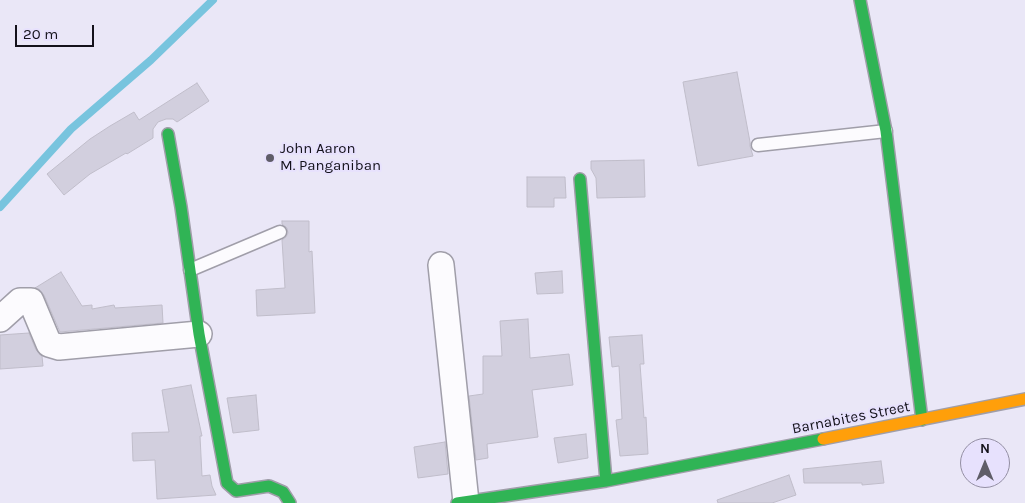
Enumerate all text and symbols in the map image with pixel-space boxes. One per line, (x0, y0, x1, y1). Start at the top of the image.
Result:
scale bar (18, 15, 96, 47)
text: 20 m (23, 25, 58, 43)
place label: John Aaron M. Panganiban (280, 140, 381, 175)
marker: John Aaron M. Panganiban (264, 152, 276, 164)
street label: Barnabites Street (791, 398, 911, 438)
north arrow (960, 438, 1010, 488)
text: N (980, 440, 990, 457)

